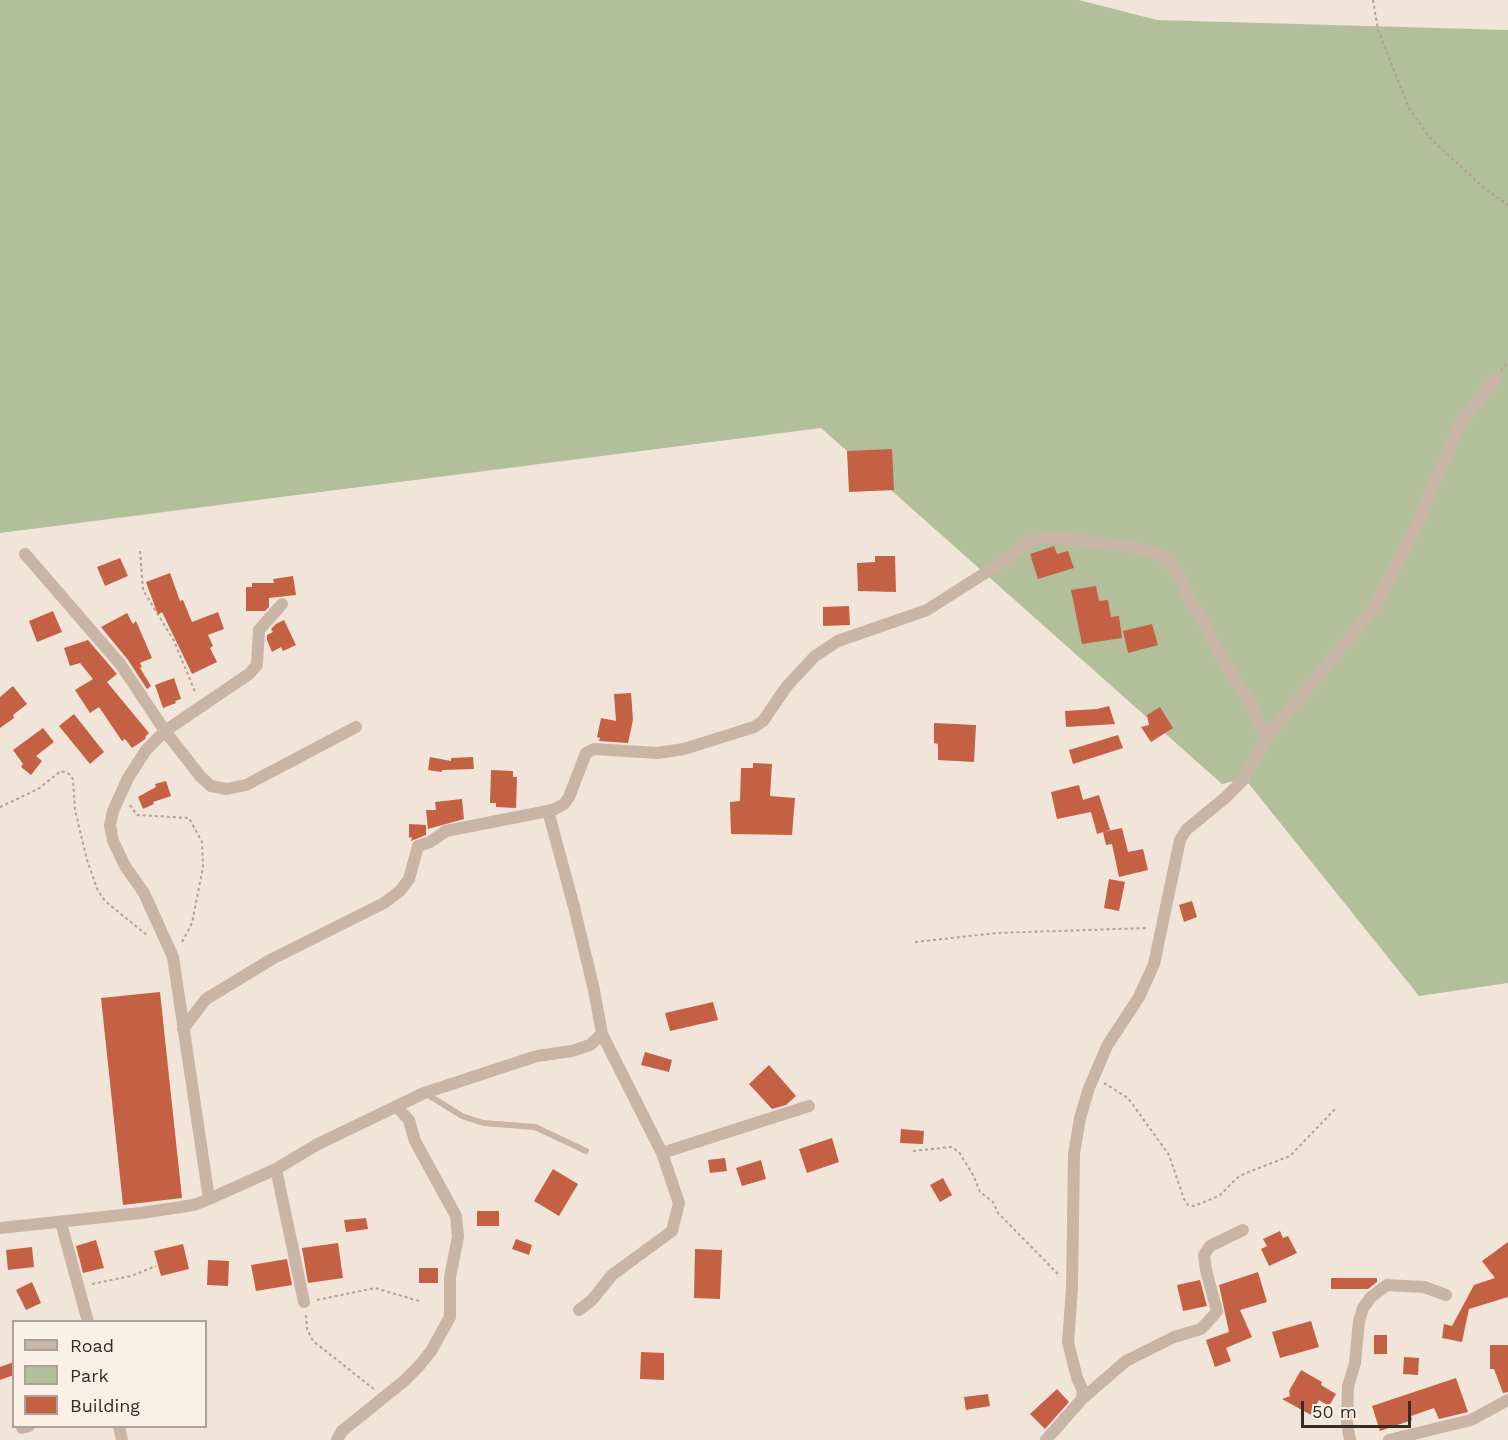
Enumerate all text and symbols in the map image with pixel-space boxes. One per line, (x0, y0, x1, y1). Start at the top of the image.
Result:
legend (12, 1320, 207, 1428)
text: Road (70, 1335, 114, 1356)
text: Park (70, 1365, 109, 1386)
scale bar (1304, 1389, 1414, 1427)
text: Building (70, 1395, 140, 1416)
text: 50 m (1312, 1401, 1357, 1422)

